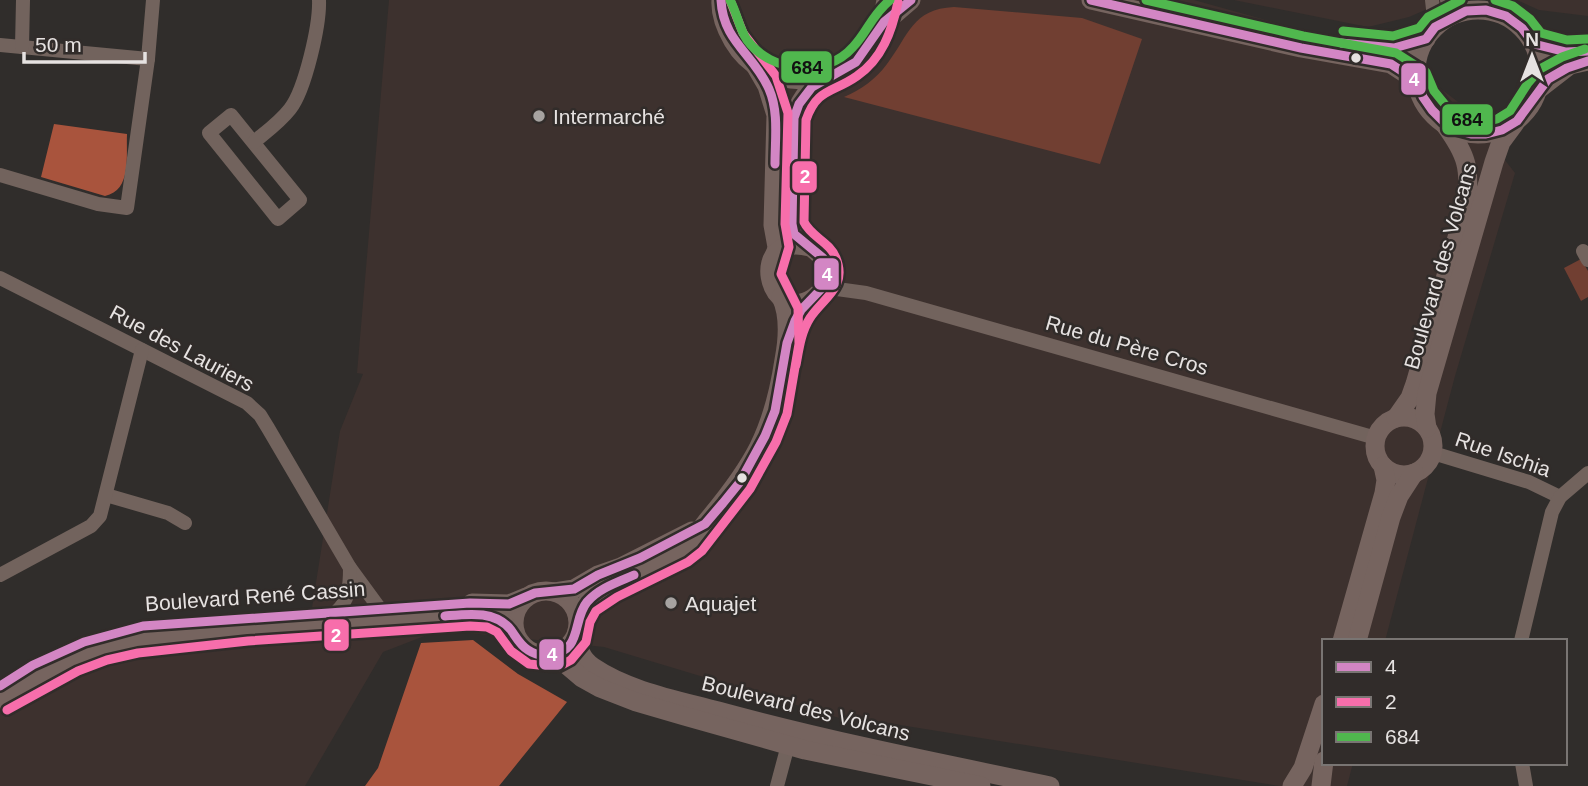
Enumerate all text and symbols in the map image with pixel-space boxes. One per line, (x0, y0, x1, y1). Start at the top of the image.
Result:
scale bar (24, 21, 145, 65)
north arrow (1497, 21, 1567, 91)
text: N (1525, 29, 1539, 50)
text: 50 m (35, 33, 82, 56)
line badge: 684 (780, 50, 833, 84)
unlabelled marker (1349, 51, 1363, 65)
text: 684 (791, 57, 823, 78)
line badge: 4 (1400, 62, 1427, 96)
text: 4 (1409, 69, 1420, 90)
line badge: 684 (1441, 103, 1494, 136)
place label: Intermarché (553, 105, 665, 128)
marker: Intermarché (531, 108, 547, 124)
text: 684 (1451, 109, 1483, 130)
line badge: 2 (791, 160, 818, 194)
street label: Boulevard des Volcans (1400, 160, 1480, 372)
text: 2 (800, 166, 810, 187)
line badge: 4 (813, 257, 840, 291)
text: 4 (822, 264, 833, 285)
street label: Rue des Lauriers (106, 300, 258, 396)
street label: Rue du Père Cros (1043, 311, 1211, 379)
street label: Rue Ischia (1452, 427, 1554, 481)
unlabelled marker (735, 471, 749, 485)
street label: Boulevard René Cassin (144, 577, 366, 615)
place label: Aquajet (685, 592, 756, 615)
marker: Aquajet (663, 595, 679, 611)
line badge: 2 (323, 618, 350, 652)
text: 2 (331, 625, 341, 646)
line badge: 4 (538, 638, 565, 671)
legend (1322, 639, 1567, 765)
text: 4 (547, 644, 558, 665)
text: 4 (1385, 655, 1397, 678)
street label: Boulevard des Volcans (700, 671, 912, 745)
text: 2 (1385, 690, 1397, 713)
text: 684 (1385, 725, 1420, 748)

